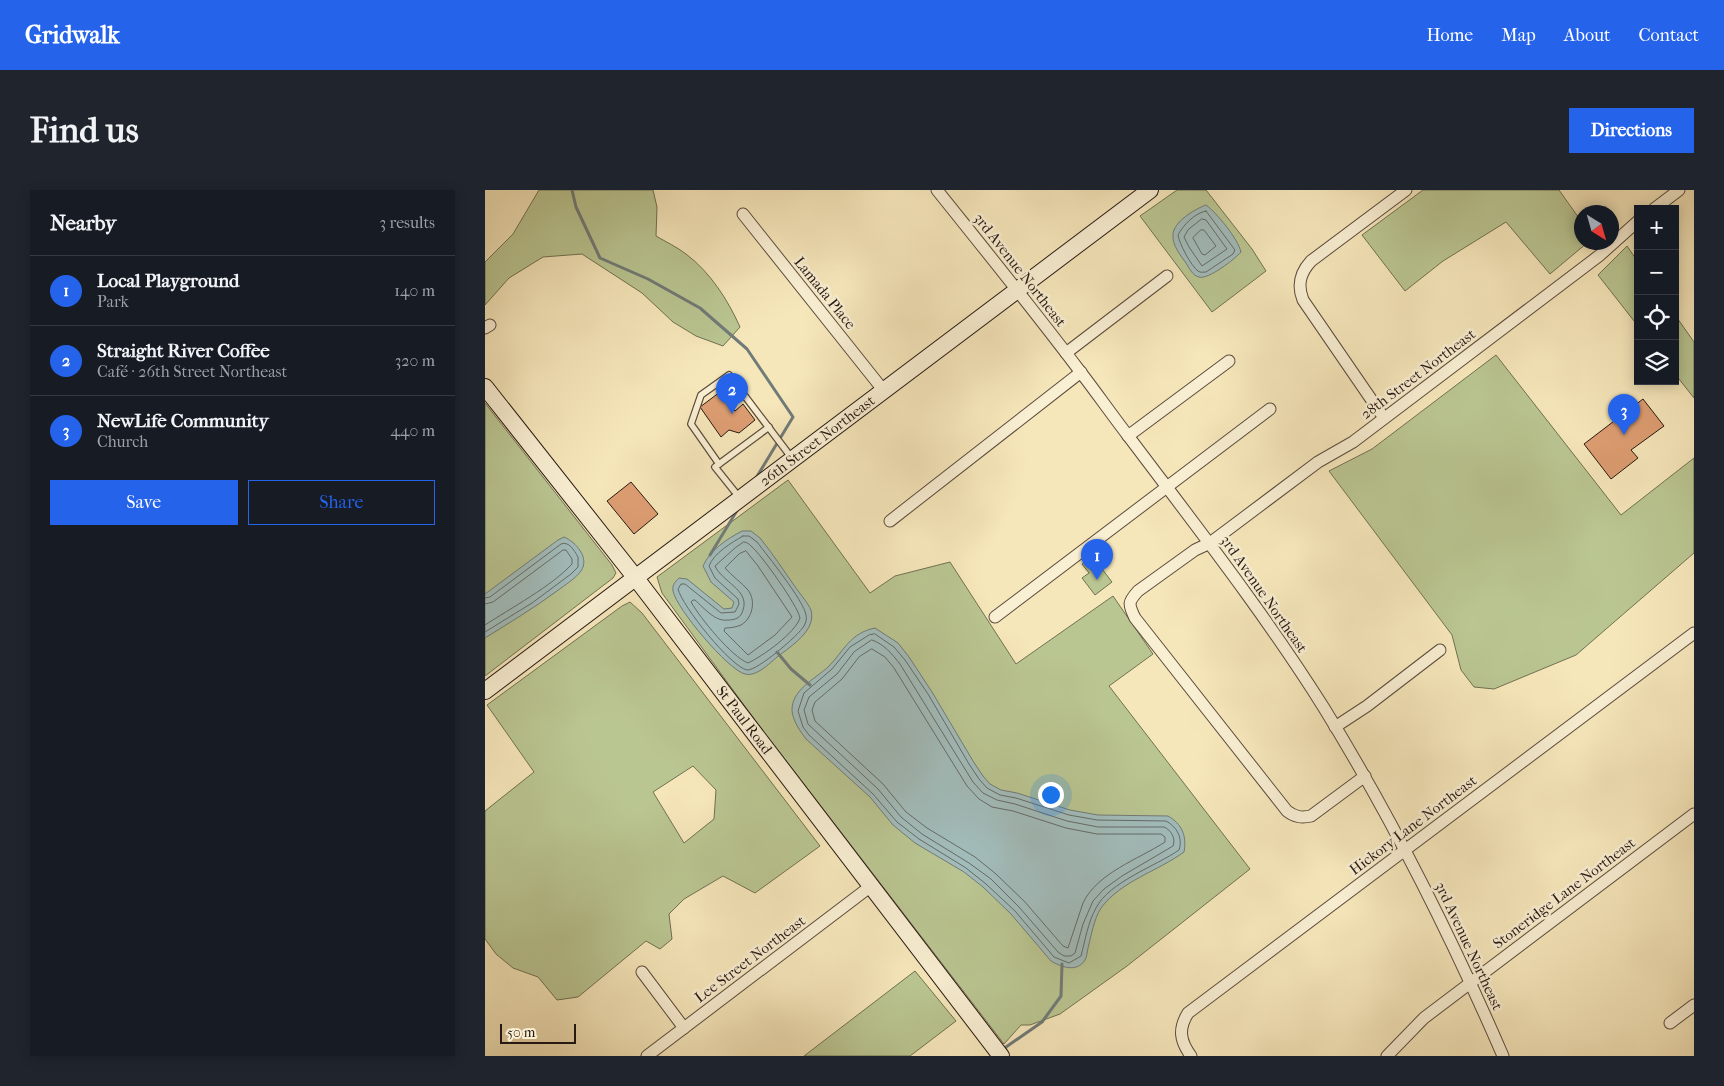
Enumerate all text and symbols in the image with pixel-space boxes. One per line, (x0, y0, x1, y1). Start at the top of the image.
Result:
text: Gridwalk (25, 21, 120, 49)
text: Home (1426, 25, 1473, 46)
text: Map (1501, 25, 1536, 46)
text: About (1564, 25, 1610, 46)
text: Contact (1638, 25, 1699, 46)
button: Directions (1569, 108, 1694, 153)
text: Find us (30, 110, 139, 151)
north arrow (1574, 205, 1619, 250)
map controls (1634, 205, 1679, 385)
button: + (1634, 205, 1679, 250)
street label: 3rd Avenue Northeast (970, 210, 1070, 331)
text: Nearby (50, 211, 116, 235)
text: 3 results (379, 213, 435, 232)
button: − (1634, 250, 1679, 295)
street label: Lamada Place (790, 253, 860, 333)
text: Local Playground (97, 270, 239, 292)
text: 1 (63, 281, 69, 300)
text: 140 m (394, 281, 435, 300)
text: Park (97, 292, 129, 311)
button: locate (1634, 295, 1679, 340)
street label: 28th Street Northeast (1357, 325, 1479, 423)
text: Straight River Coffee (97, 340, 270, 362)
button: layers (1634, 340, 1679, 385)
text: 2 (62, 351, 70, 370)
text: 320 m (395, 351, 435, 370)
text: Café · 26th Street Northeast (97, 362, 287, 381)
pin: 2 (716, 373, 748, 414)
street label: 26th Street Northeast (756, 391, 879, 490)
pin: 3 (1608, 394, 1640, 435)
text: NewLife Community (97, 410, 269, 432)
text: 3 (63, 421, 69, 440)
text: 440 m (390, 421, 435, 440)
text: Church (97, 432, 148, 451)
button: Save (50, 480, 238, 525)
button: Share (248, 480, 435, 525)
street label: 3rd Avenue Northeast (1217, 532, 1312, 657)
pin: 1 (1081, 539, 1113, 580)
street label: St Paul Road (712, 682, 777, 758)
street label: Hickory Lane Northeast (1346, 771, 1481, 879)
your location (1038, 782, 1064, 808)
street label: Stoneridge Lane Northeast (1489, 833, 1639, 952)
street label: 3rd Avenue Northeast (1431, 879, 1507, 1014)
street label: Lee Street Northeast (691, 911, 809, 1007)
scale bar (500, 1021, 576, 1044)
text: 50 m (507, 1024, 535, 1041)

